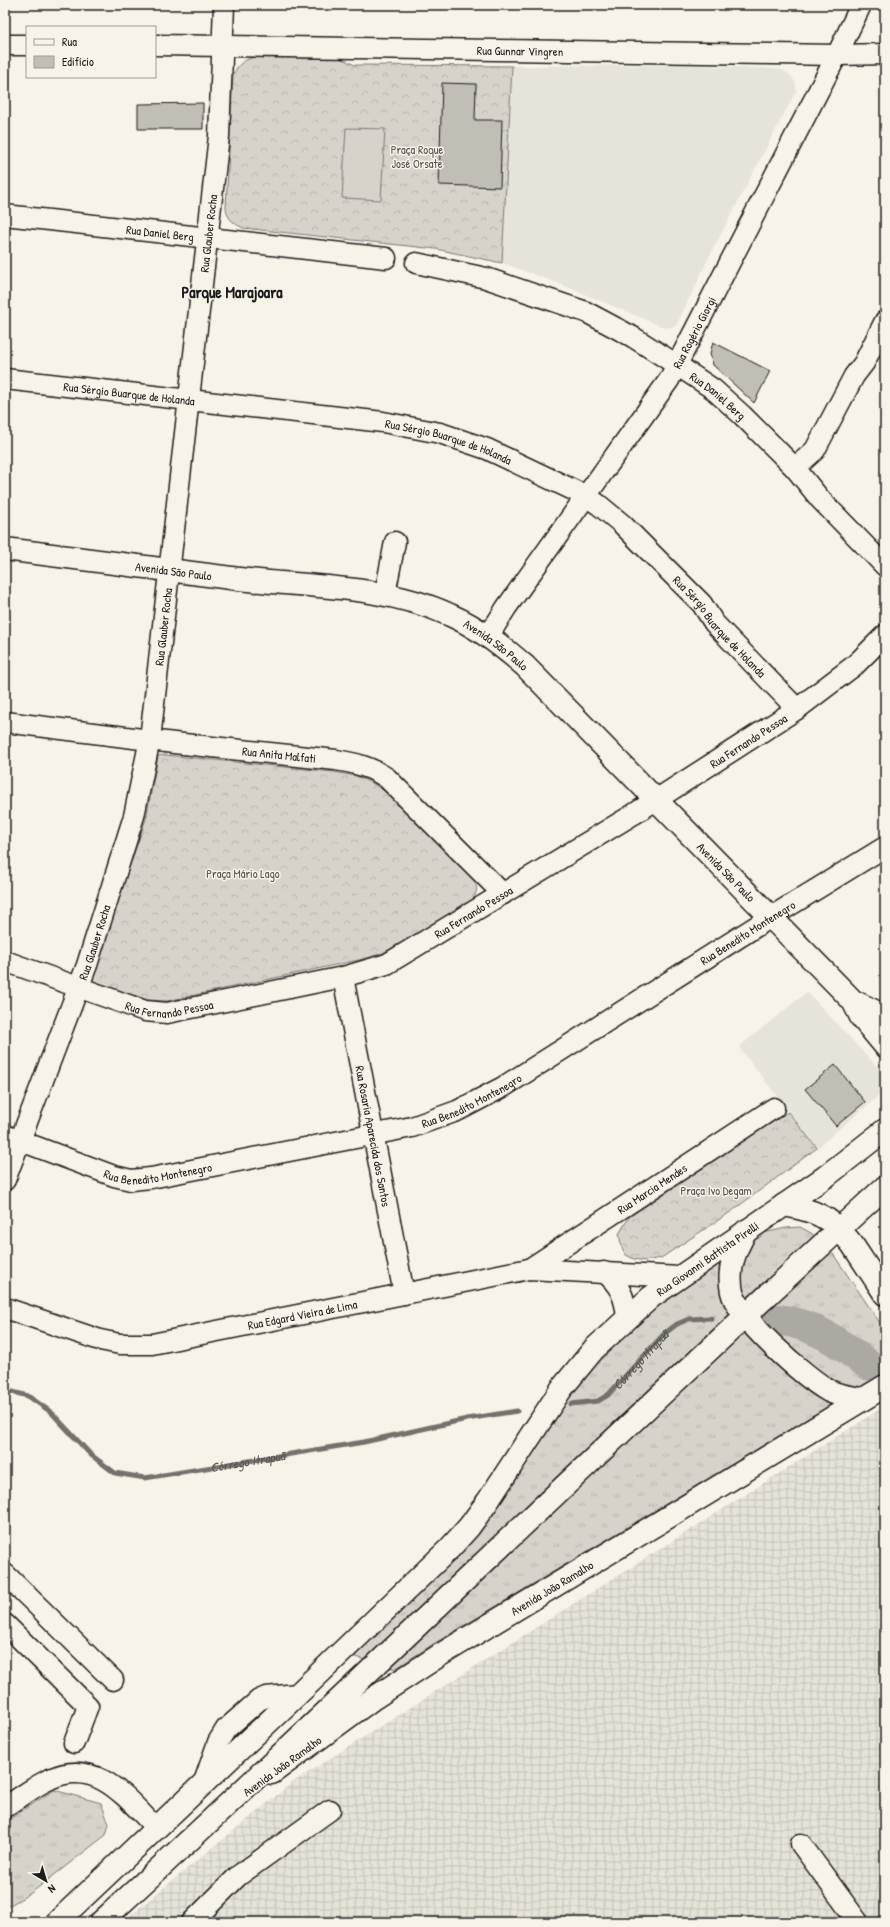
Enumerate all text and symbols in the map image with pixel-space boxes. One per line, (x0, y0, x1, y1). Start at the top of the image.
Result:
legend (26, 26, 156, 78)
text: Rua (62, 33, 77, 50)
street label: Rua Gunnar Vingren (477, 41, 563, 59)
text: Edifício (62, 53, 94, 70)
park label: Praça Roque José Orsate (391, 141, 444, 172)
street label: Rua Glauber Rocha (195, 193, 221, 273)
street label: Rua Daniel Berg (125, 220, 195, 245)
district label: Parque Marajoara (181, 281, 283, 304)
street label: Rua Rogério Giorgi (668, 293, 719, 371)
street label: Rua Daniel Berg (687, 368, 750, 423)
street label: Rua Sérgio Buarque de Holanda (63, 377, 196, 409)
street label: Rua Sérgio Buarque de Holanda (384, 414, 515, 468)
street label: Avenida São Paulo (134, 557, 213, 584)
street label: Rua Sérgio Buarque de Holanda (669, 571, 770, 681)
street label: Rua Glauber Rocha (150, 587, 176, 666)
street label: Avenida São Paulo (461, 615, 532, 674)
street label: Rua Fernando Pessoa (706, 709, 790, 772)
street label: Rua Anita Malfati (241, 742, 317, 766)
street label: Avenida São Paulo (693, 838, 760, 905)
park label: Praça Mário Lago (206, 865, 280, 882)
street label: Rua Fernando Pessoa (431, 881, 516, 942)
street label: Rua Benedito Montenegro (697, 896, 798, 968)
street label: Rua Glauber Rocha (74, 902, 114, 982)
street label: Rua Fernando Pessoa (123, 995, 215, 1021)
street label: Rua Rosaria Aparecida dos Santos (352, 1064, 396, 1208)
street label: Rua Benedito Montenegro (419, 1069, 525, 1132)
street label: Rua Benedito Montenegro (102, 1158, 213, 1189)
street label: Rua Marcia Mendes (614, 1159, 690, 1217)
park label: Praça Ivo Degam (680, 1182, 752, 1199)
street label: Rua Giovanni Battista Pirelli (653, 1217, 762, 1300)
street label: Rua Edgard Vieira de Lima (246, 1295, 359, 1333)
water label: Córrego Itrapuã (609, 1324, 673, 1393)
water label: Córrego Itrapuã (209, 1446, 288, 1476)
street label: Avenida João Ramalho (507, 1556, 596, 1619)
street label: Avenida João Ramalho (239, 1732, 325, 1800)
north arrow (26, 1861, 66, 1901)
text: N (45, 1882, 59, 1896)

